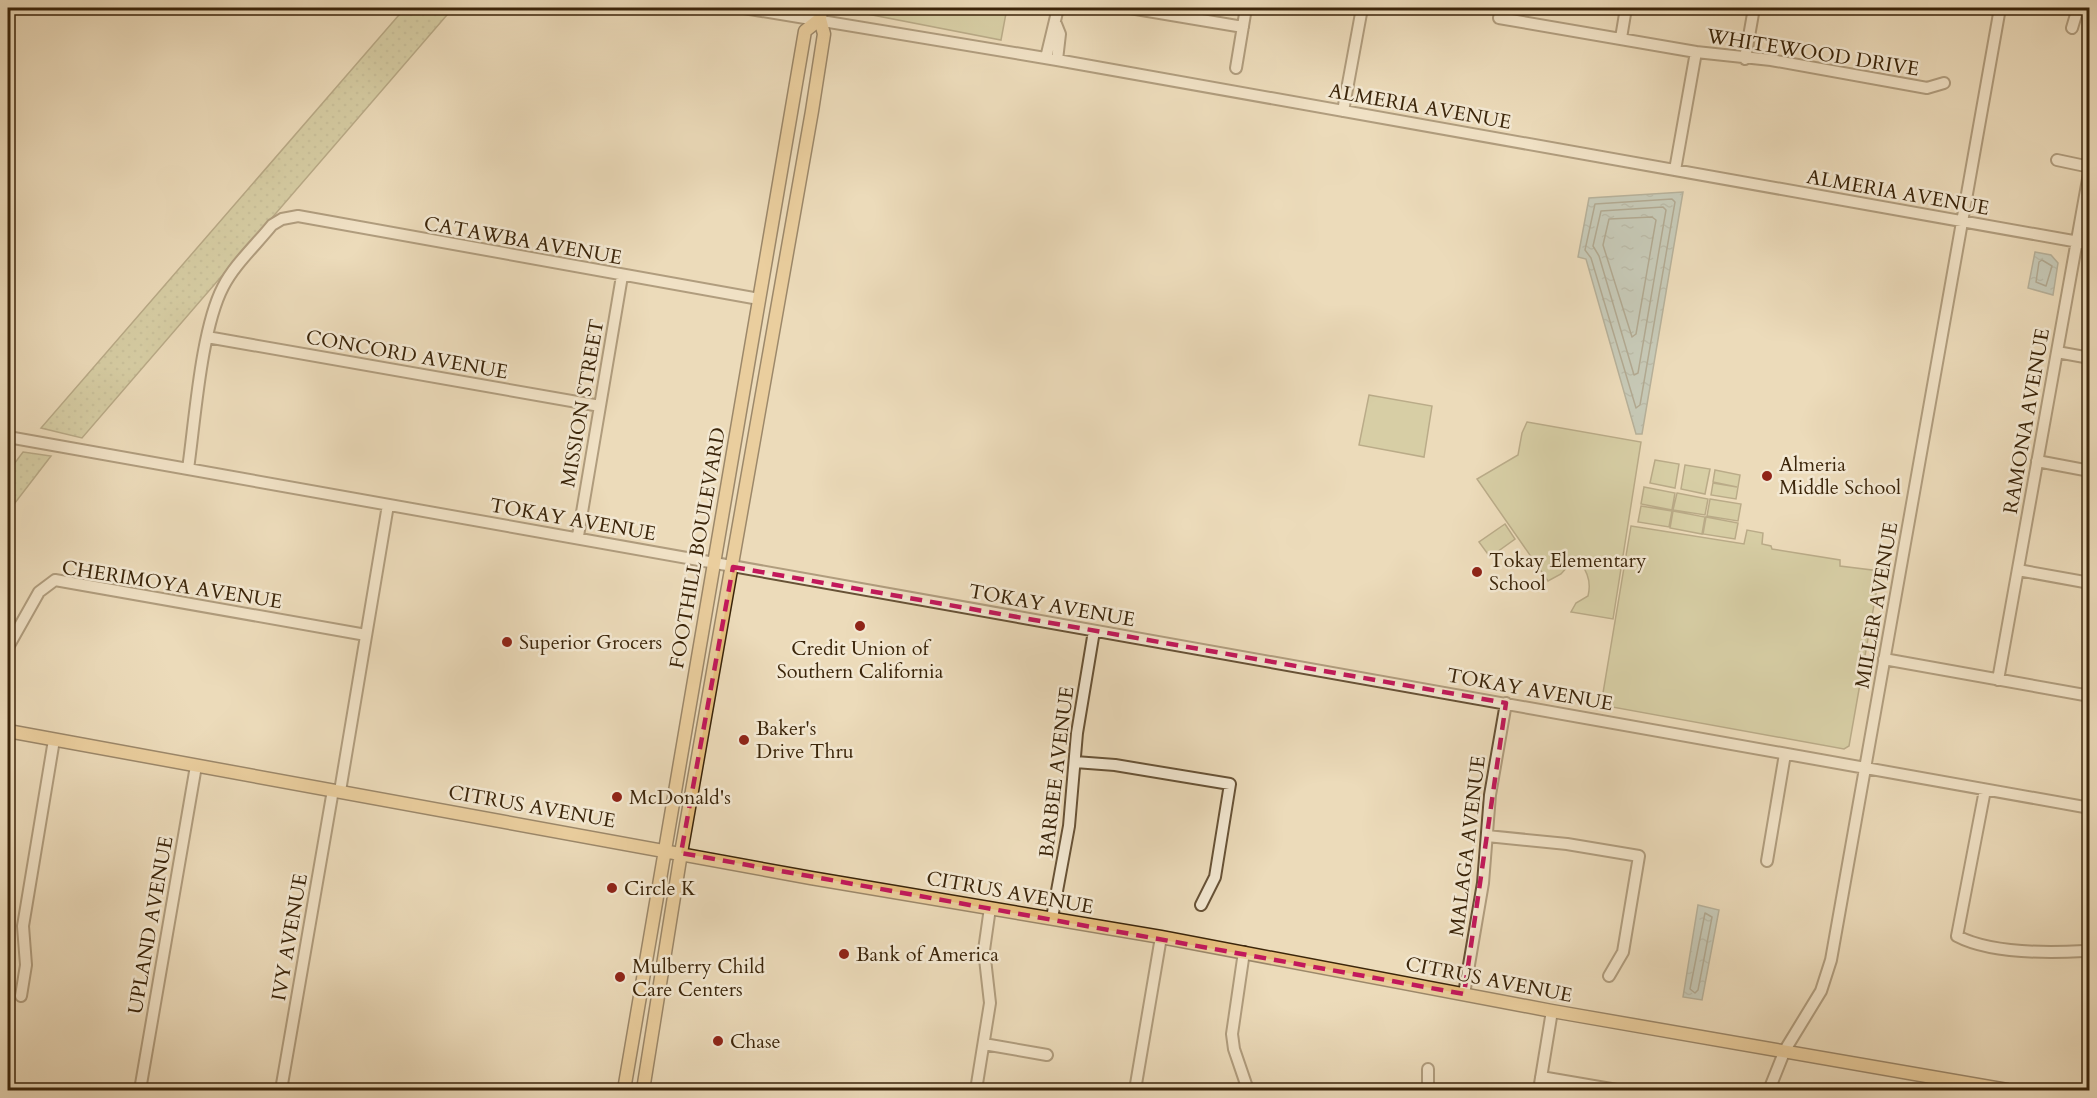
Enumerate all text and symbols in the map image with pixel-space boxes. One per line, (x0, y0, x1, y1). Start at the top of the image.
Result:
street label: WHITEWOOD DRIVE (1704, 22, 1921, 83)
street label: ALMERIA AVENUE (1327, 77, 1513, 136)
street label: ALMERIA AVENUE (1805, 163, 1991, 222)
street label: CATAWBA AVENUE (422, 210, 624, 271)
street label: MISSION STREET (554, 317, 611, 489)
street label: CONCORD AVENUE (304, 323, 510, 386)
street label: RAMONA AVENUE (1997, 326, 2056, 516)
street label: FOOTHILL BOULEVARD (663, 425, 732, 671)
place label: Almeria Middle School (1779, 451, 1901, 501)
marker: Almeria Middle School (1760, 469, 1774, 483)
street label: TOKAY AVENUE (488, 492, 658, 547)
street label: MILLER AVENUE (1849, 520, 1904, 690)
place label: Tokay Elementary School (1489, 547, 1647, 597)
street label: CHERIMOYA AVENUE (60, 554, 284, 615)
marker: Tokay Elementary School (1470, 565, 1484, 579)
street label: TOKAY AVENUE (967, 578, 1137, 633)
marker: Credit Union of Southern California (853, 619, 867, 633)
place label: Superior Grocers (519, 629, 662, 656)
marker: Superior Grocers (500, 635, 514, 649)
place label: Credit Union of Southern California (777, 635, 944, 685)
street label: TOKAY AVENUE (1445, 662, 1615, 717)
street label: BARBEE AVENUE (1033, 685, 1080, 859)
place label: Baker's Drive Thru (756, 715, 854, 765)
marker: Baker's Drive Thru (737, 733, 751, 747)
street label: MALAGA AVENUE (1443, 754, 1492, 938)
street label: CITRUS AVENUE (446, 778, 618, 834)
place label: McDonald's (629, 784, 731, 811)
marker: McDonald's (610, 790, 624, 804)
street label: UPLAND AVENUE (122, 834, 179, 1016)
street label: CITRUS AVENUE (924, 864, 1096, 920)
street label: IVY AVENUE (265, 871, 314, 1003)
place label: Circle K (624, 875, 696, 902)
marker: Circle K (605, 881, 619, 895)
place label: Bank of America (856, 941, 999, 968)
marker: Bank of America (837, 947, 851, 961)
street label: CITRUS AVENUE (1403, 950, 1575, 1009)
place label: Mulberry Child Care Centers (632, 953, 765, 1003)
marker: Mulberry Child Care Centers (613, 970, 627, 984)
place label: Chase (730, 1028, 781, 1055)
marker: Chase (711, 1034, 725, 1048)

